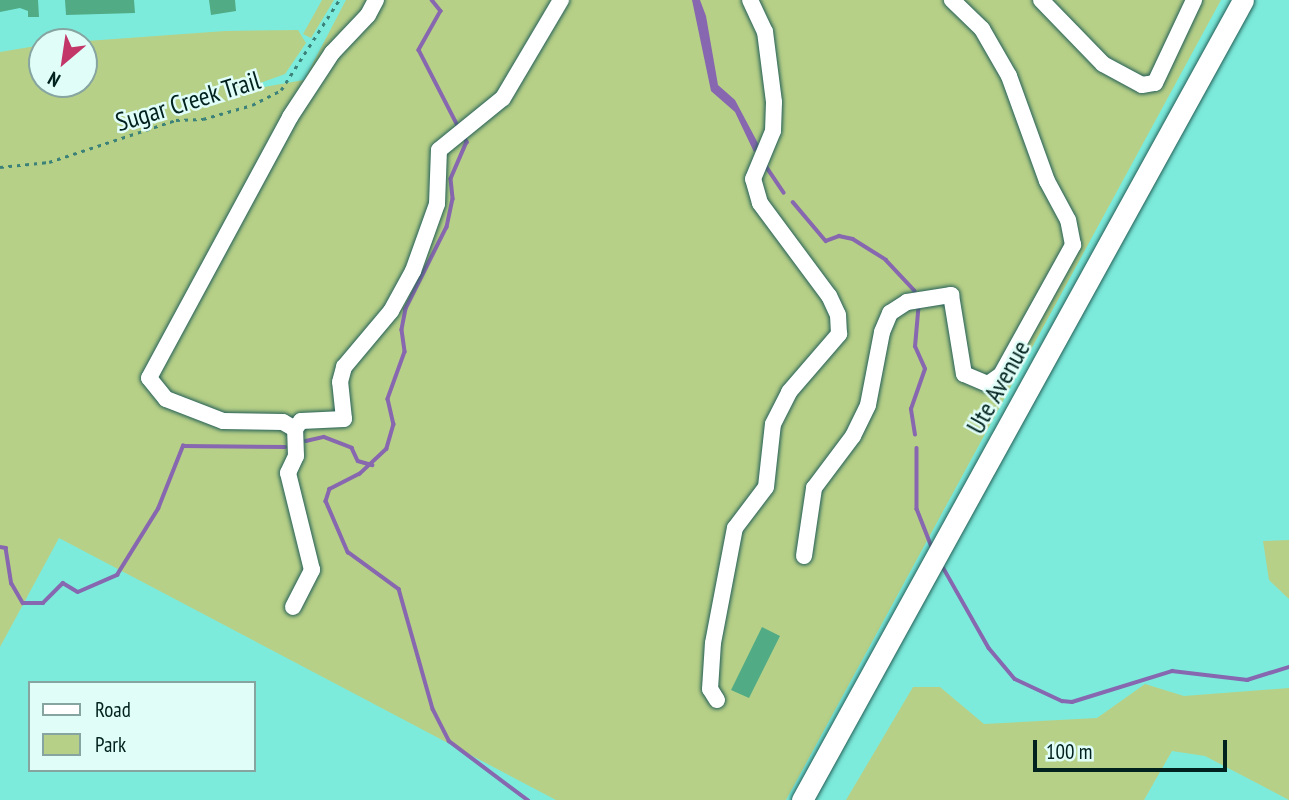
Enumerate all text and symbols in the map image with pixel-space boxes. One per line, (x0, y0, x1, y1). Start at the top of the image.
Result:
north arrow (28, 28, 98, 98)
street label: Sugar Creek Trail (111, 64, 265, 138)
text: N (43, 67, 64, 93)
street label: Ute Avenue (960, 335, 1036, 439)
legend (28, 681, 256, 772)
text: Road (95, 696, 131, 723)
scale bar (1037, 726, 1231, 770)
text: Park (95, 731, 126, 758)
text: 100 m (1046, 738, 1092, 765)

